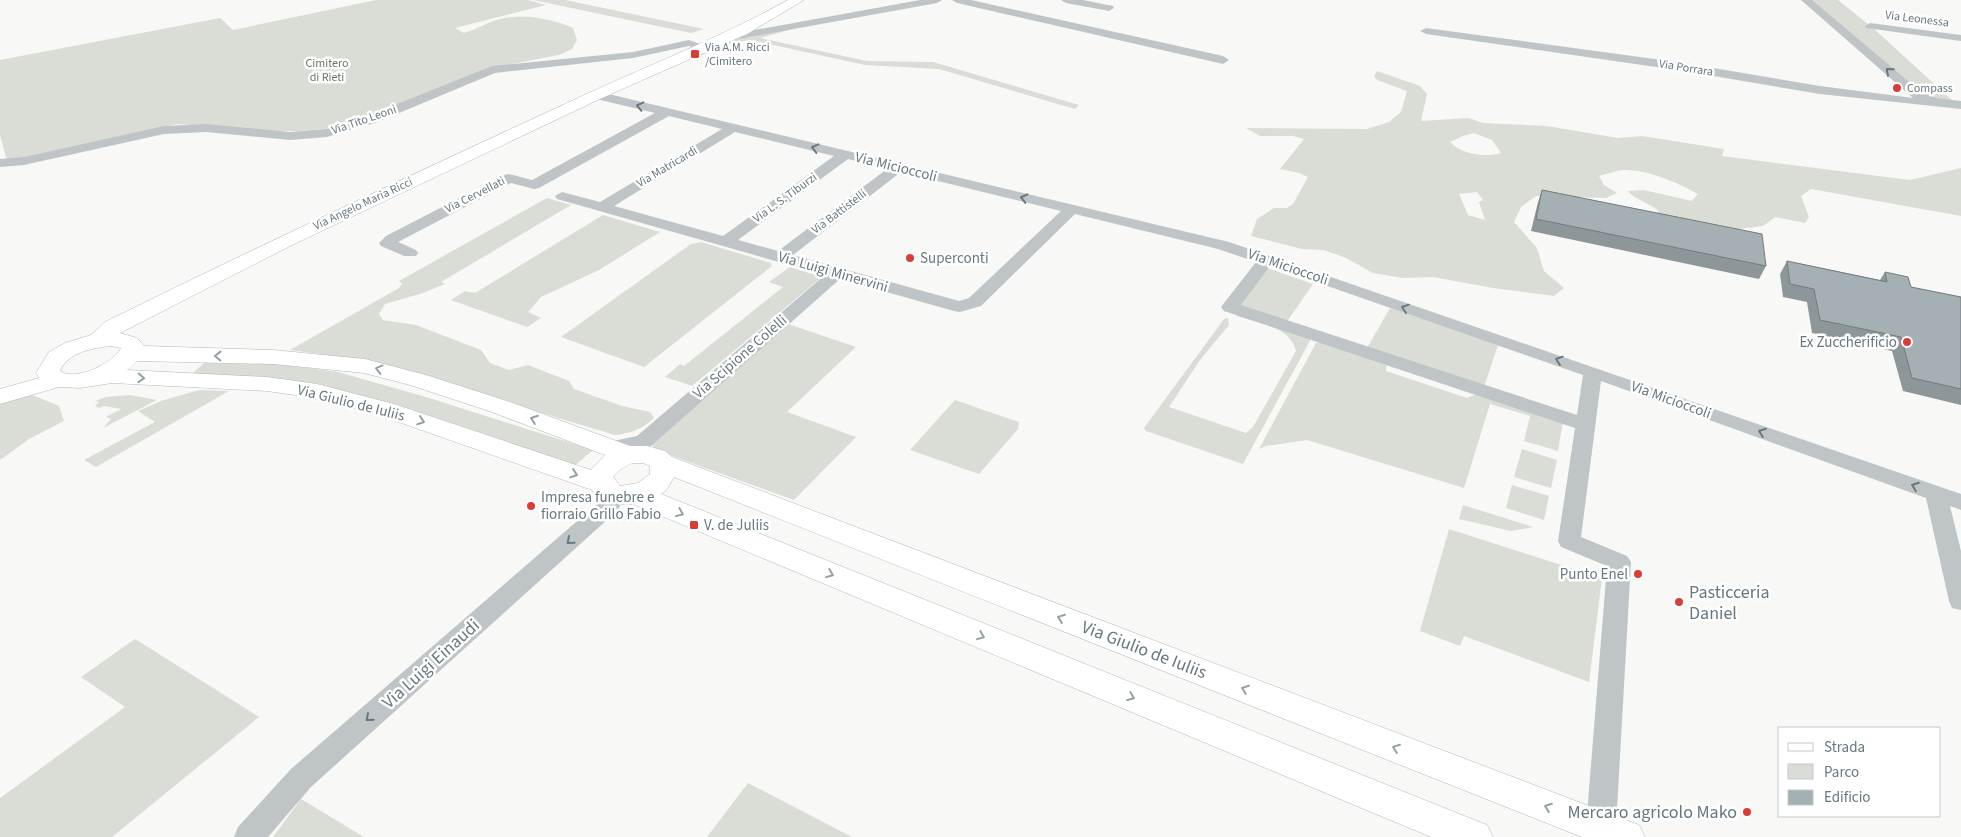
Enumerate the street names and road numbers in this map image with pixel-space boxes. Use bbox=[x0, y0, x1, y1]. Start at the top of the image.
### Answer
street label: Via Leonessa bbox=[1884, 7, 1950, 31]
street label: Via Porrara bbox=[1658, 55, 1714, 81]
street label: Via Tito Leoni bbox=[329, 101, 399, 139]
street label: Via Matricardi bbox=[633, 142, 701, 192]
street label: Via Micioccoli bbox=[853, 147, 939, 187]
street label: Via L. S. Tiburzi bbox=[750, 169, 820, 227]
street label: Via Angelo Maria Ricci bbox=[310, 173, 416, 235]
street label: Via Cervellati bbox=[442, 173, 508, 217]
street label: Via Battistelli bbox=[808, 186, 870, 238]
street label: Via Micioccoli bbox=[1245, 243, 1331, 291]
street label: Via Luigi Minervini bbox=[775, 246, 891, 298]
street label: Via Scipione Colelli bbox=[688, 310, 792, 404]
street label: Via Micioccoli bbox=[1628, 376, 1714, 424]
street label: Via Giulio de Iuliis bbox=[295, 379, 407, 427]
street label: Via Luigi Einaudi bbox=[377, 613, 485, 715]
street label: Via Giulio de Iuliis bbox=[1078, 615, 1210, 685]

